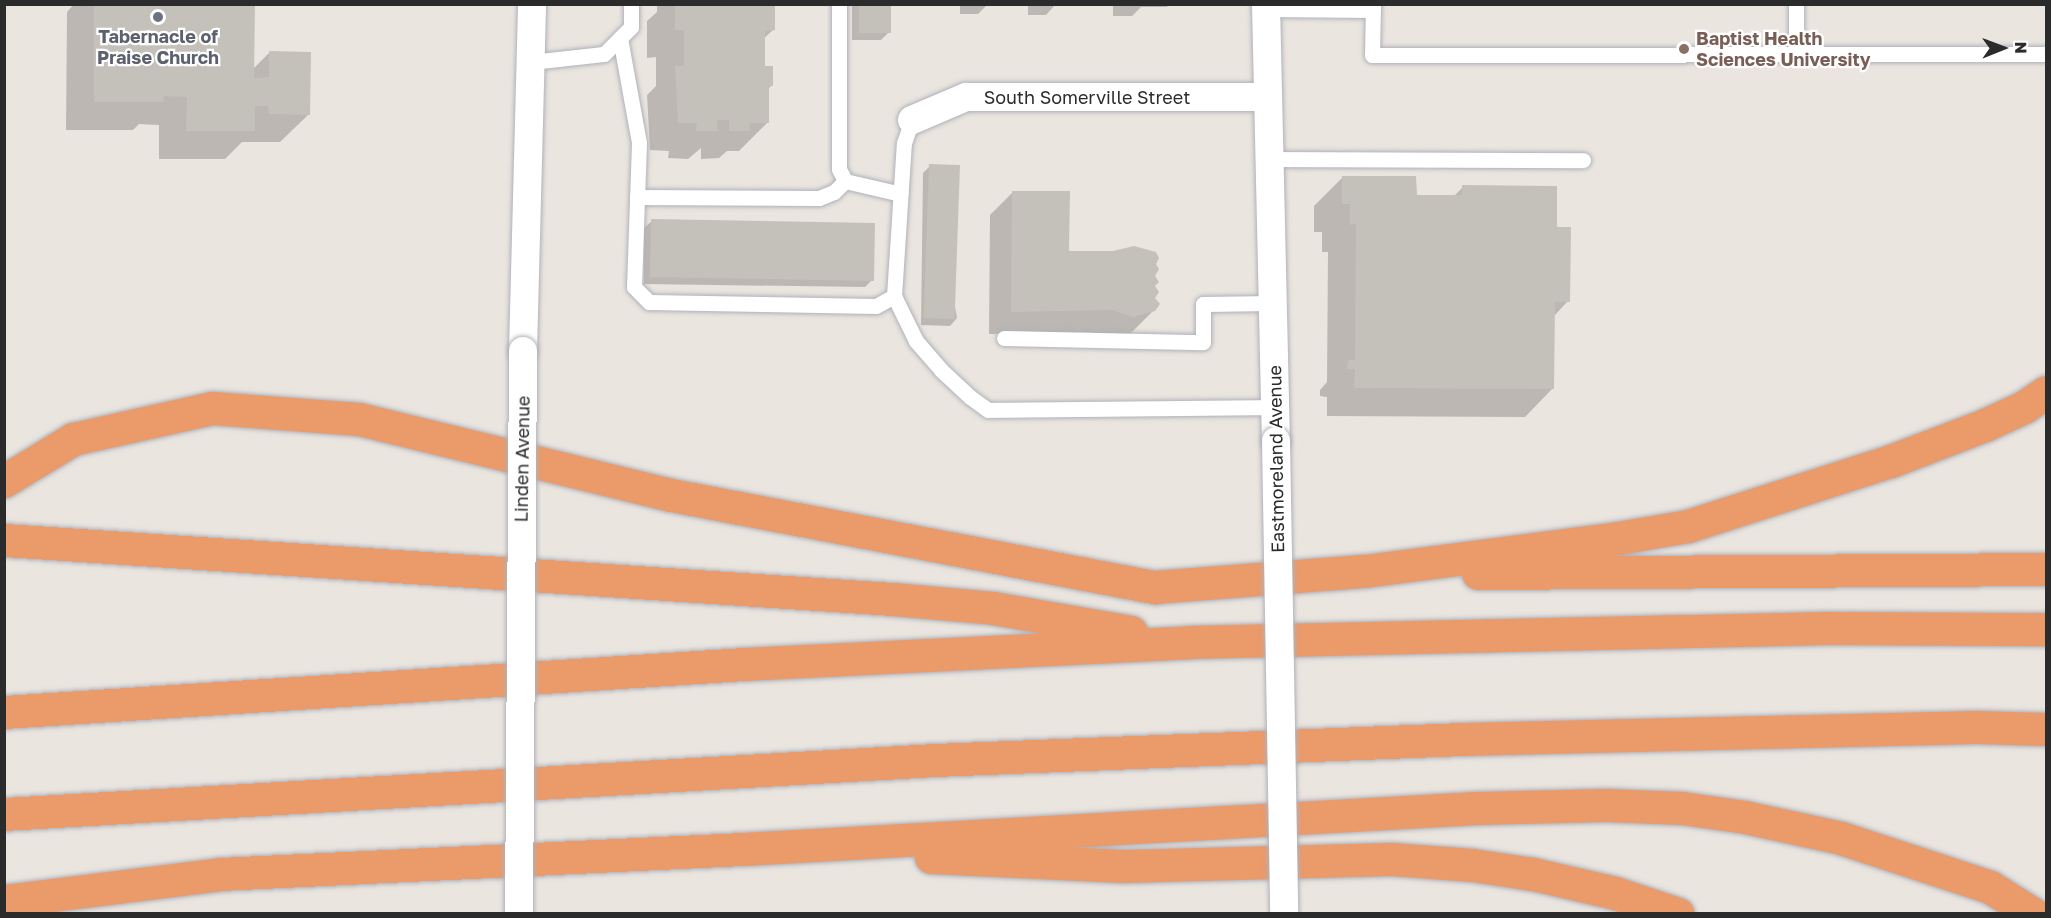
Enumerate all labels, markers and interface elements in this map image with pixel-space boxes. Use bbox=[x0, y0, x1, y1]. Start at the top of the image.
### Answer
marker: Tabernacle of Praise Church bbox=[151, 10, 165, 24]
north arrow bbox=[1973, 18, 2033, 78]
place label: Tabernacle of Praise Church bbox=[97, 26, 219, 68]
place label: Baptist Health Sciences University bbox=[1696, 28, 1871, 70]
text: N bbox=[2011, 41, 2031, 54]
marker: Baptist Health Sciences University bbox=[1677, 42, 1691, 56]
street label: South Somerville Street bbox=[984, 86, 1190, 108]
street label: Eastmoreland Avenue bbox=[1264, 365, 1288, 553]
street label: Linden Avenue bbox=[510, 395, 534, 523]

